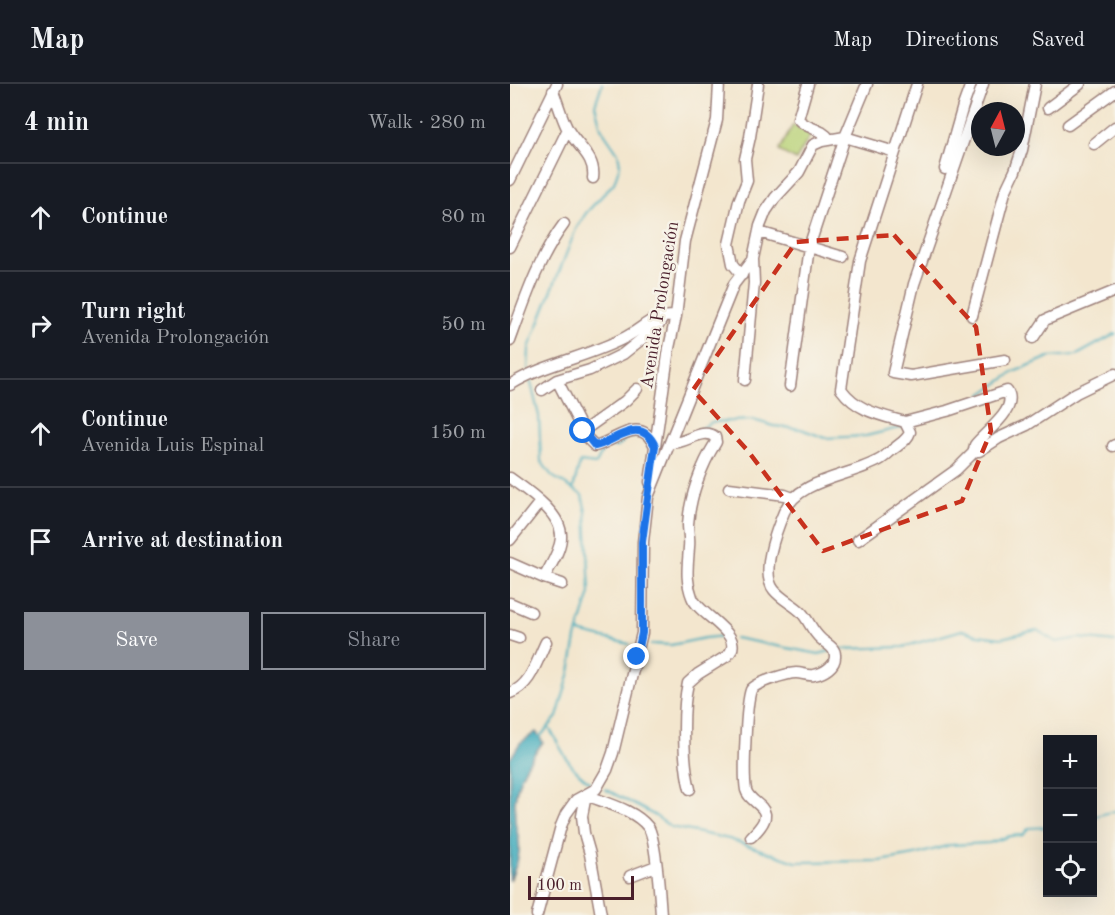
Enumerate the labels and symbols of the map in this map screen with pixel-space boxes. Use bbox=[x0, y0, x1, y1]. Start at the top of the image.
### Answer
north arrow bbox=[971, 102, 1025, 156]
street label: Avenida Prolongación bbox=[638, 220, 682, 390]
route start bbox=[569, 417, 595, 443]
route end bbox=[623, 643, 649, 669]
scale bar bbox=[528, 873, 634, 900]

